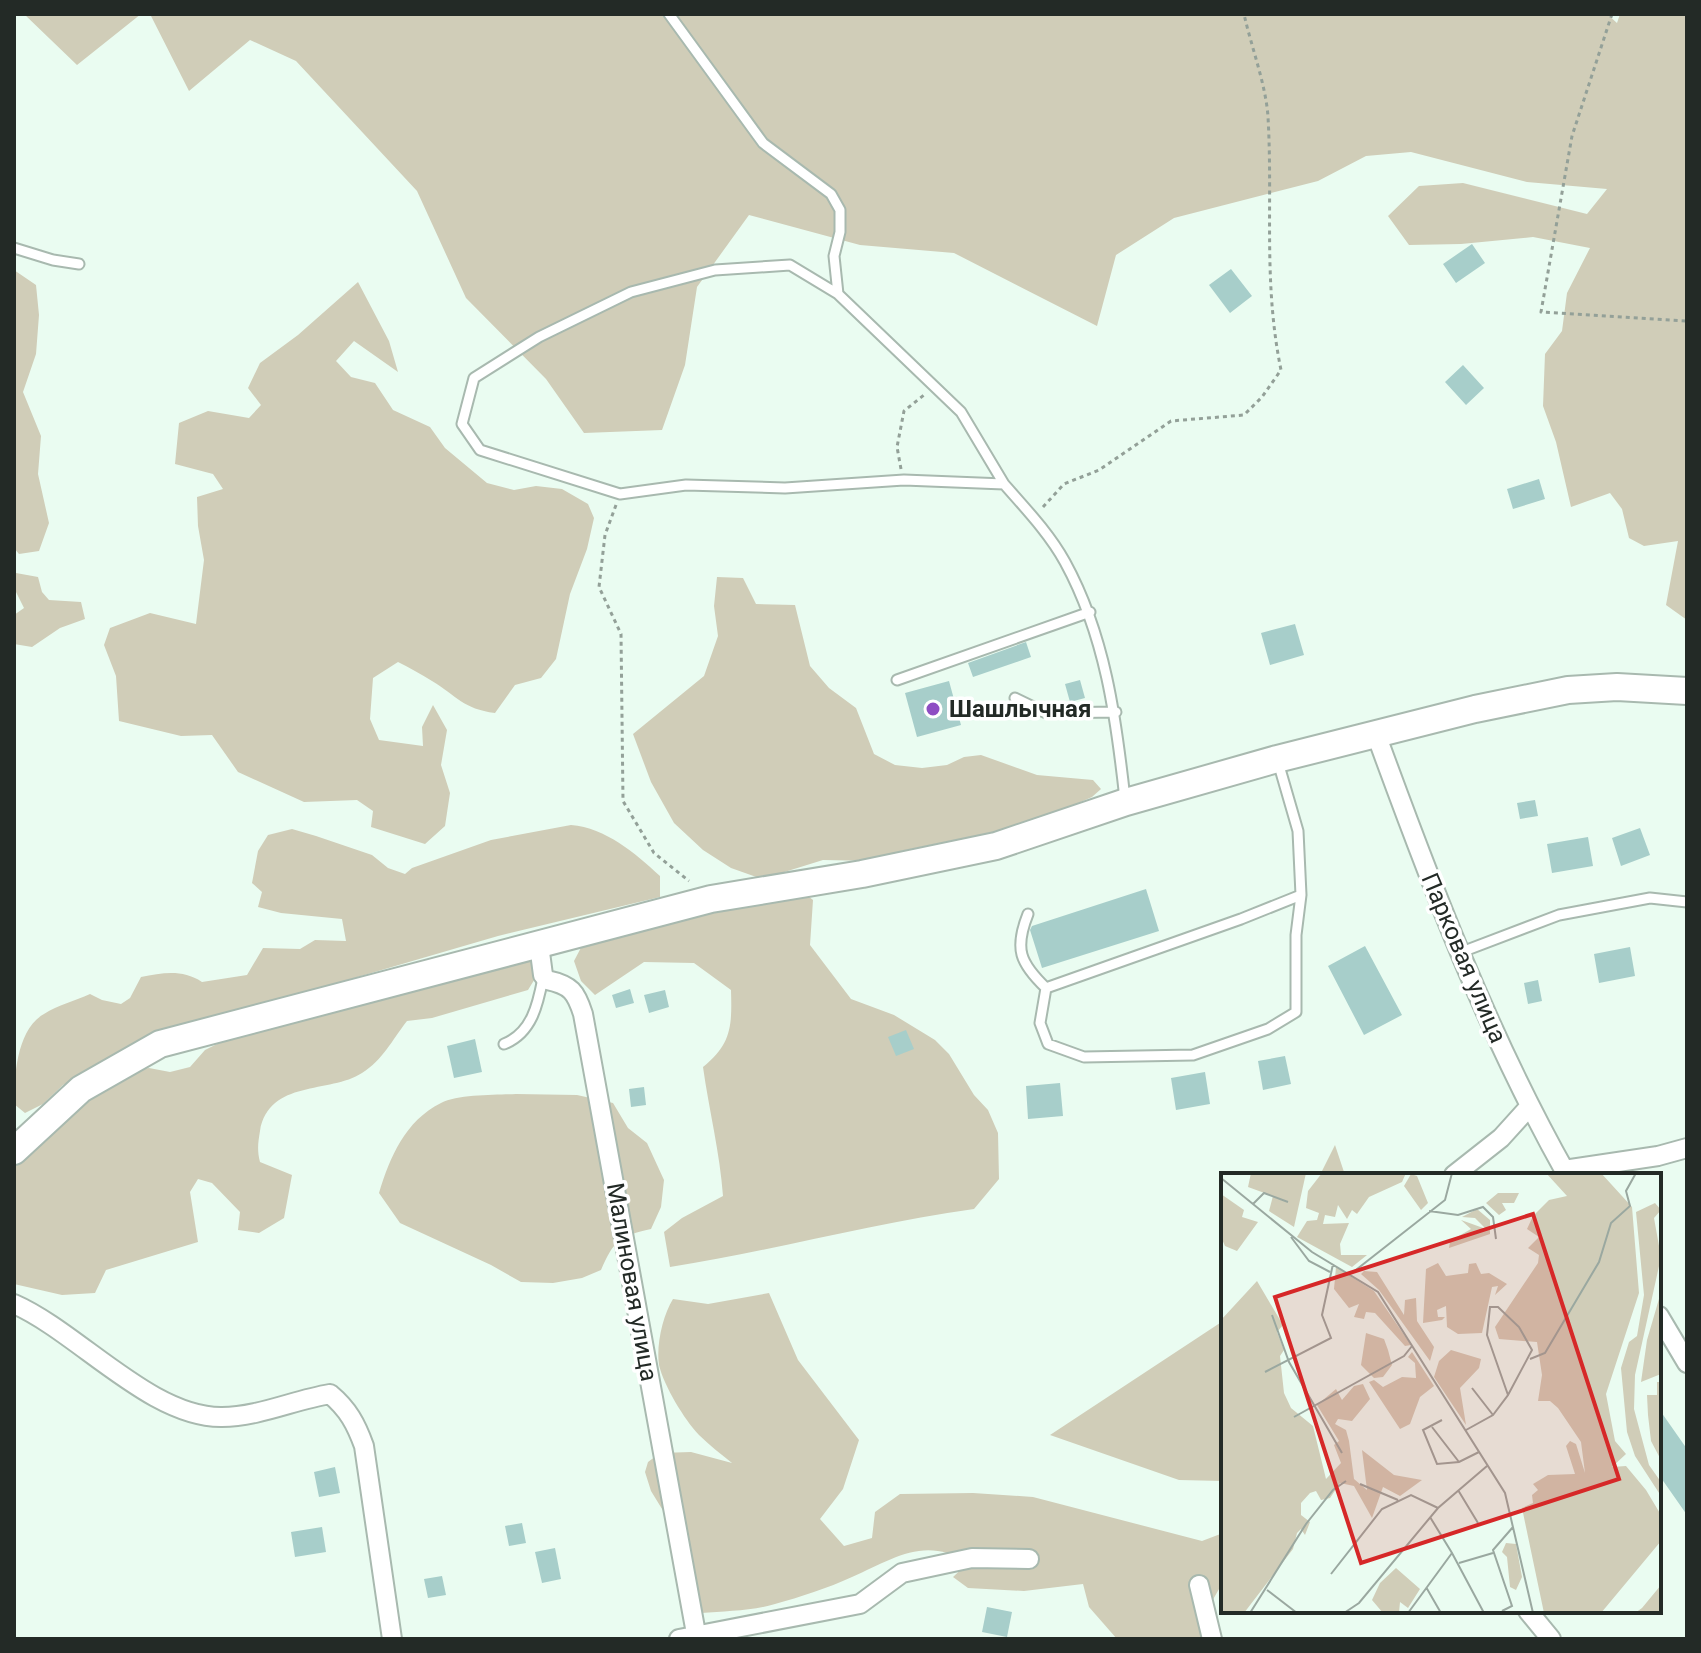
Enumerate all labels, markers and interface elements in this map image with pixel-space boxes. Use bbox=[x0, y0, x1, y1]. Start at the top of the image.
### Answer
place label: Шашлычная bbox=[949, 695, 1091, 723]
marker: Шашлычная bbox=[924, 700, 942, 718]
street label: Парковая улица bbox=[1416, 869, 1512, 1047]
inset map bbox=[1221, 1173, 1661, 1613]
street label: Малиновая улица bbox=[601, 1181, 663, 1383]

